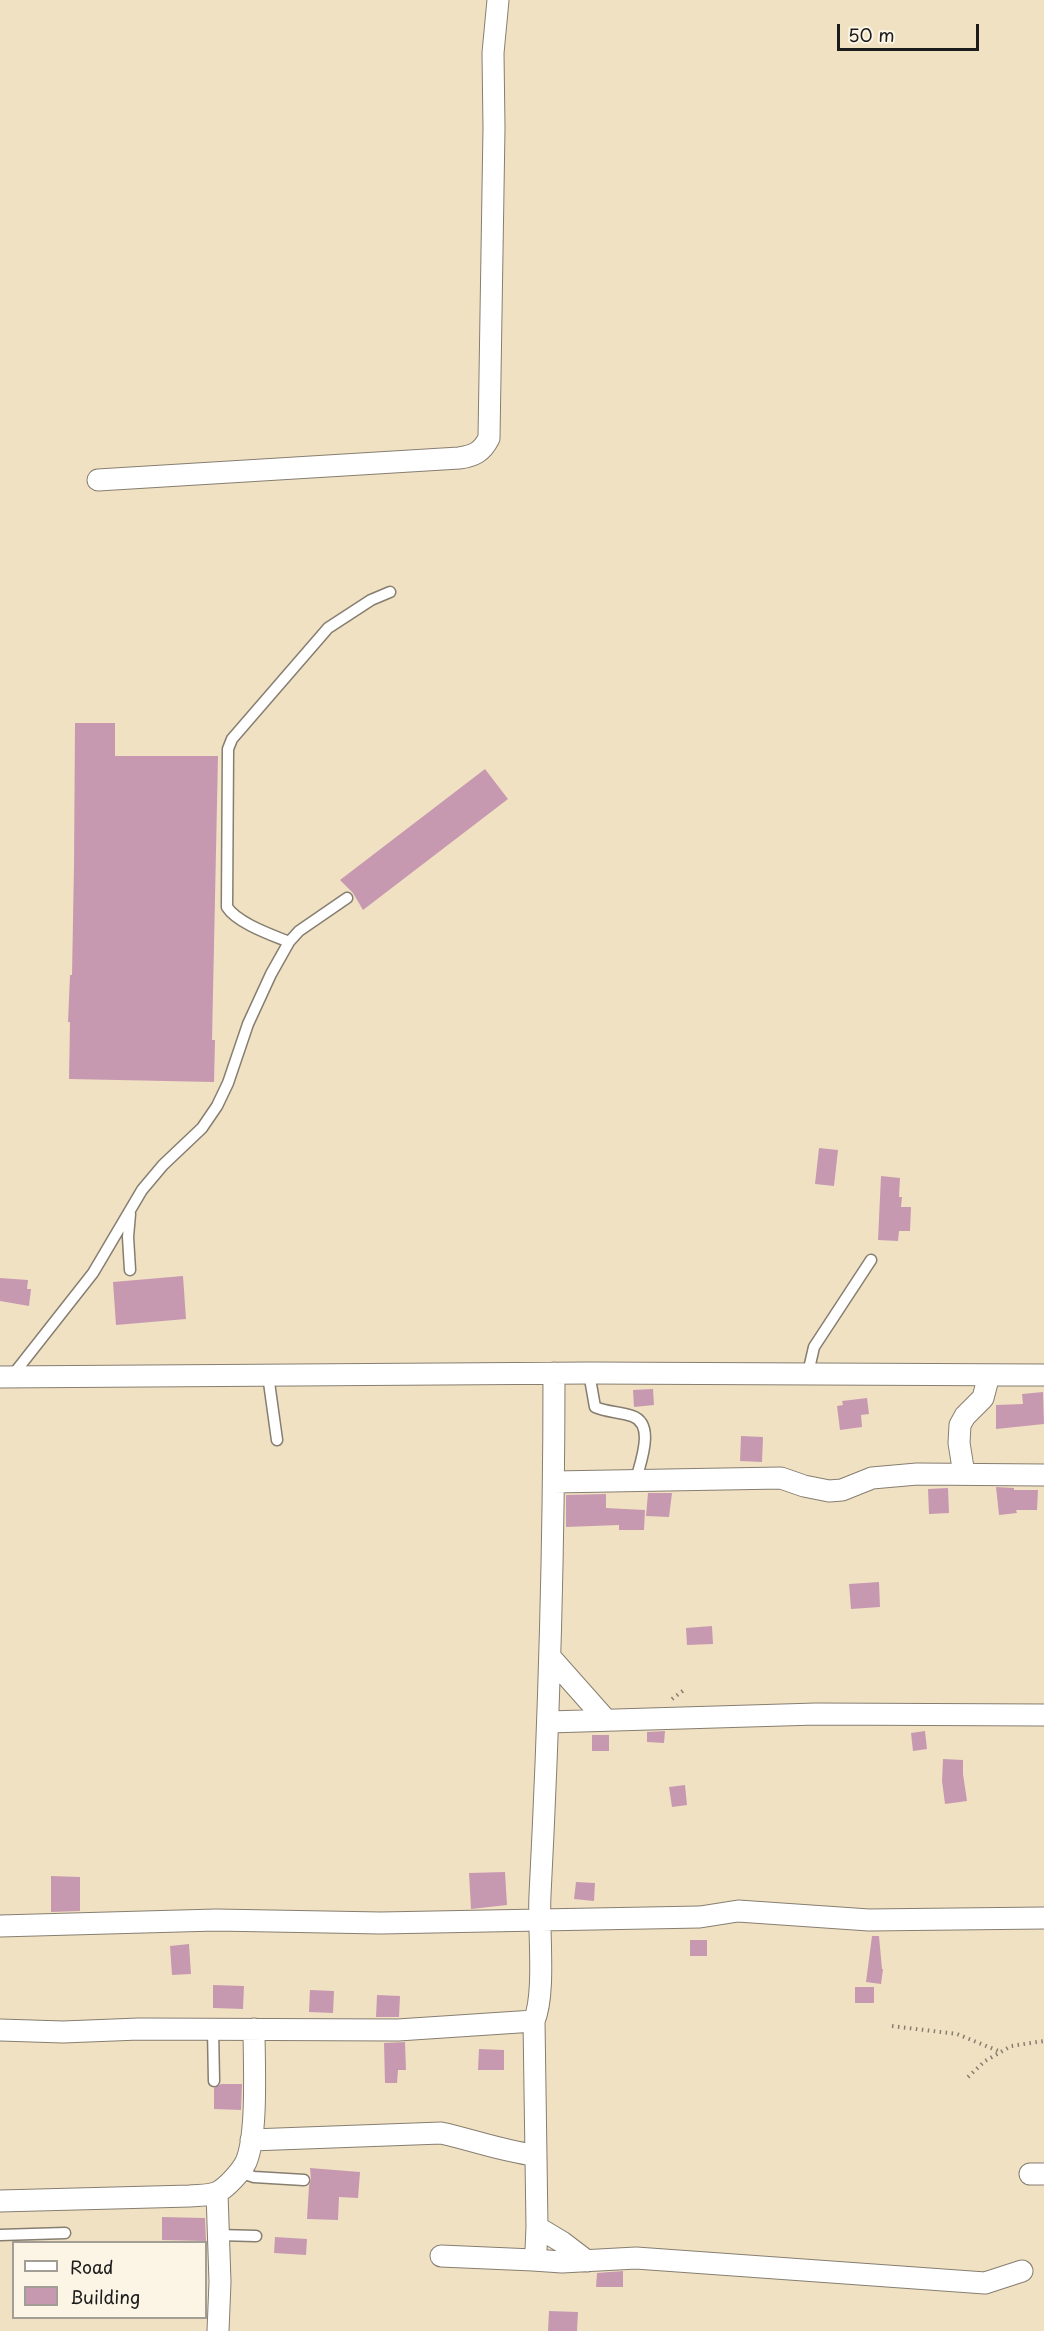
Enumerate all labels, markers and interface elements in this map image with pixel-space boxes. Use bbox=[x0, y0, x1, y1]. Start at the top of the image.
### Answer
scale bar bbox=[840, 12, 982, 50]
text: 50 m bbox=[848, 21, 895, 48]
legend bbox=[12, 2241, 207, 2319]
text: Road bbox=[70, 2253, 114, 2280]
text: Building bbox=[70, 2283, 140, 2310]

